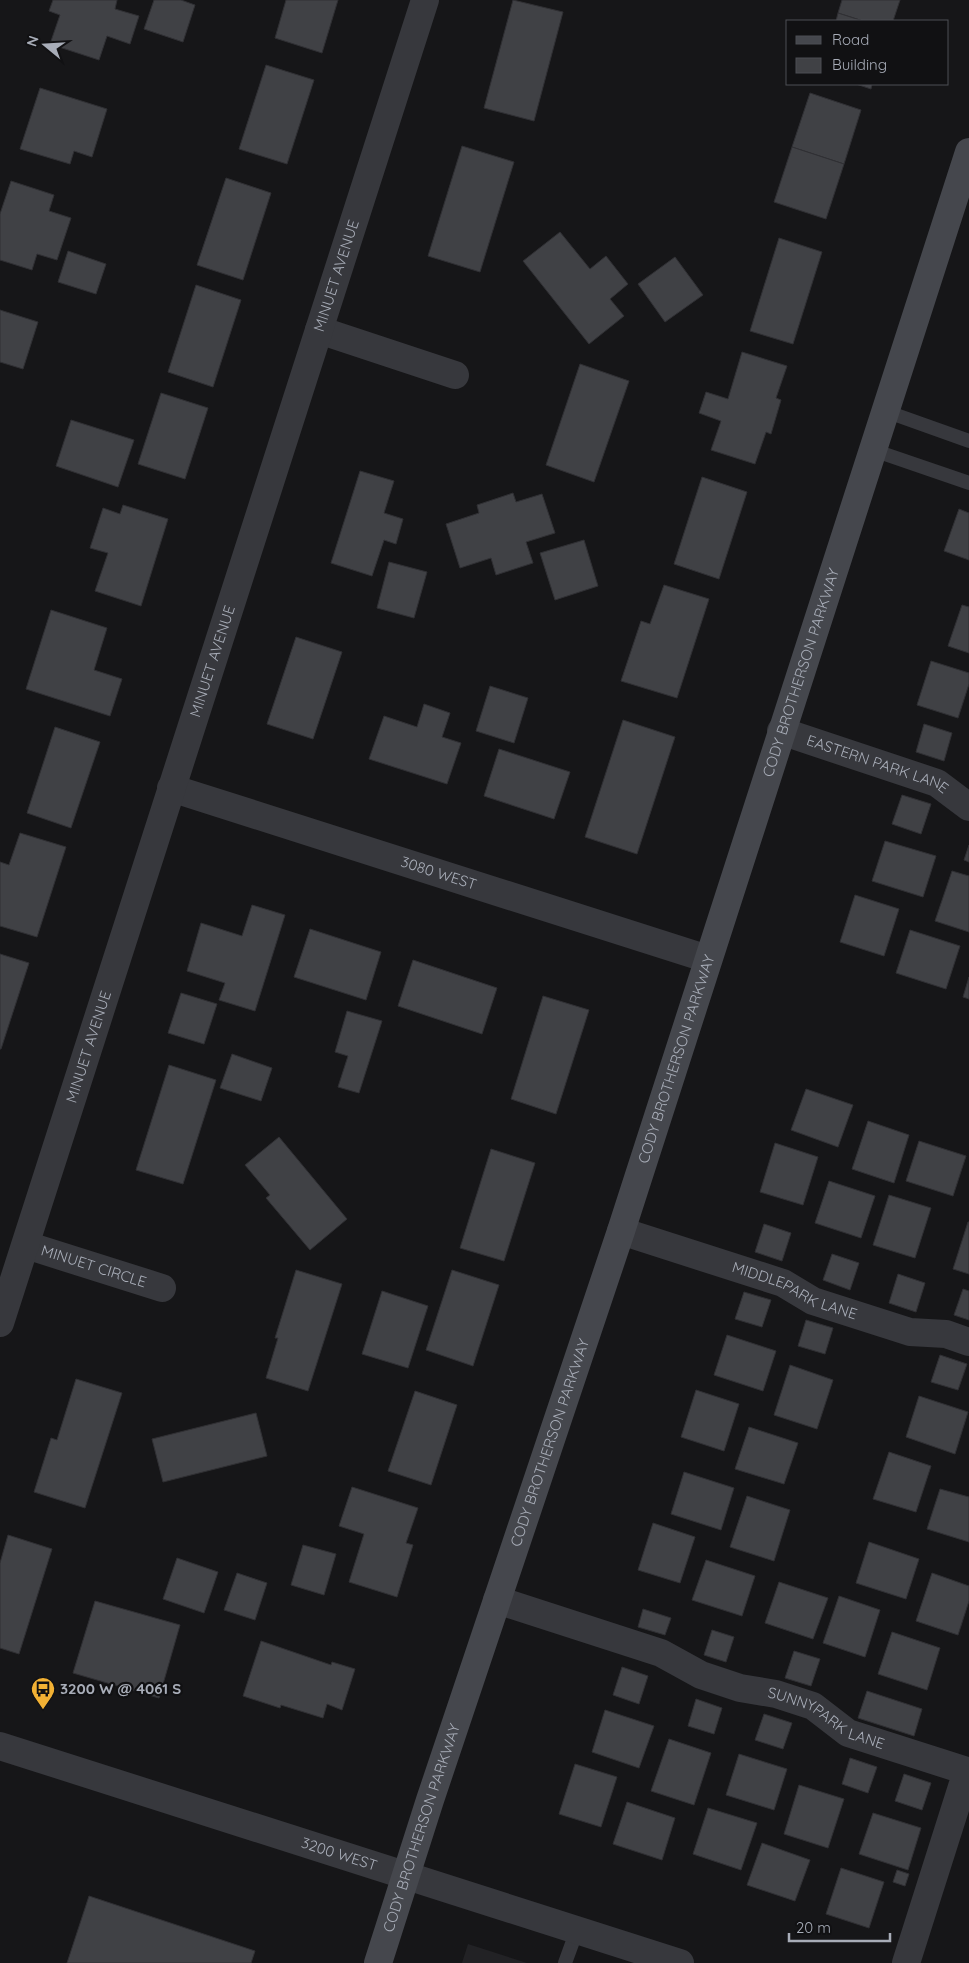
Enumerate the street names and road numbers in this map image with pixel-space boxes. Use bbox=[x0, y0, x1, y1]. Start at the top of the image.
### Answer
street label: MINUET AVENUE bbox=[309, 217, 363, 334]
street label: CODY BROTHERSON PARKWAY bbox=[758, 565, 843, 779]
street label: MINUET AVENUE bbox=[185, 603, 239, 720]
street label: EASTERN PARK LANE bbox=[804, 730, 953, 797]
street label: 3080 WEST bbox=[399, 852, 479, 894]
street label: CODY BROTHERSON PARKWAY bbox=[633, 951, 719, 1166]
street label: MINUET AVENUE bbox=[61, 988, 115, 1105]
street label: MINUET CIRCLE bbox=[39, 1240, 149, 1291]
street label: MIDDLEPARK LANE bbox=[730, 1257, 860, 1324]
street label: CODY BROTHERSON PARKWAY bbox=[506, 1335, 593, 1549]
street label: SUNNYPARK LANE bbox=[767, 1683, 887, 1753]
street label: CODY BROTHERSON PARKWAY bbox=[378, 1720, 464, 1934]
street label: 3200 WEST bbox=[299, 1833, 380, 1875]

